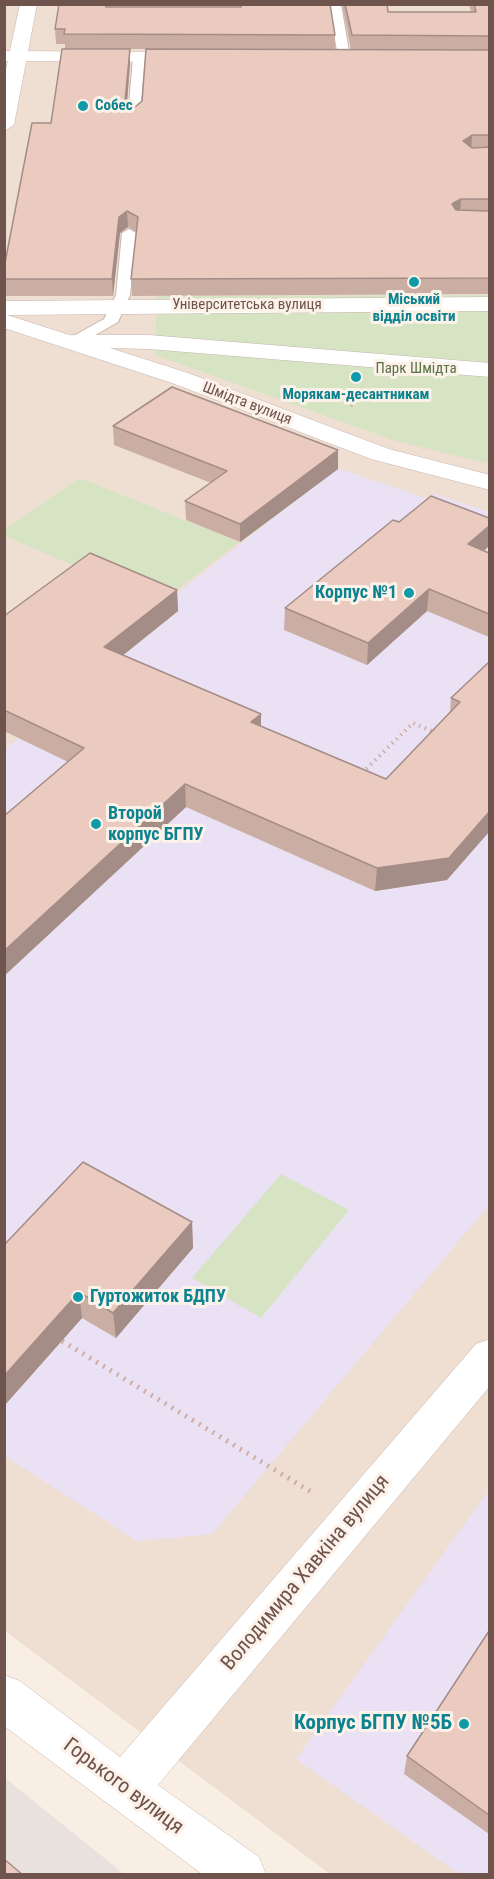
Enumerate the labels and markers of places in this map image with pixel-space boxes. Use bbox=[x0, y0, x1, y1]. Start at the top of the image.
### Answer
place label: Собес bbox=[95, 97, 133, 115]
marker: Собес bbox=[76, 99, 90, 113]
marker: Міський відділ освіти bbox=[407, 275, 421, 289]
place label: Міський відділ освіти bbox=[373, 291, 455, 326]
marker: Морякам-десантникам bbox=[349, 370, 363, 384]
place label: Морякам-десантникам bbox=[282, 386, 430, 404]
place label: Корпус №1 bbox=[315, 582, 397, 604]
marker: Корпус №1 bbox=[402, 586, 416, 600]
place label: Второй корпус БГПУ bbox=[108, 803, 203, 846]
marker: Второй корпус БГПУ bbox=[89, 817, 103, 831]
place label: Гуртожиток БДПУ bbox=[90, 1286, 226, 1308]
marker: Гуртожиток БДПУ bbox=[71, 1290, 85, 1304]
place label: Корпус БГПУ №5Б bbox=[294, 1711, 452, 1737]
marker: Корпус БГПУ №5Б bbox=[457, 1717, 471, 1731]

